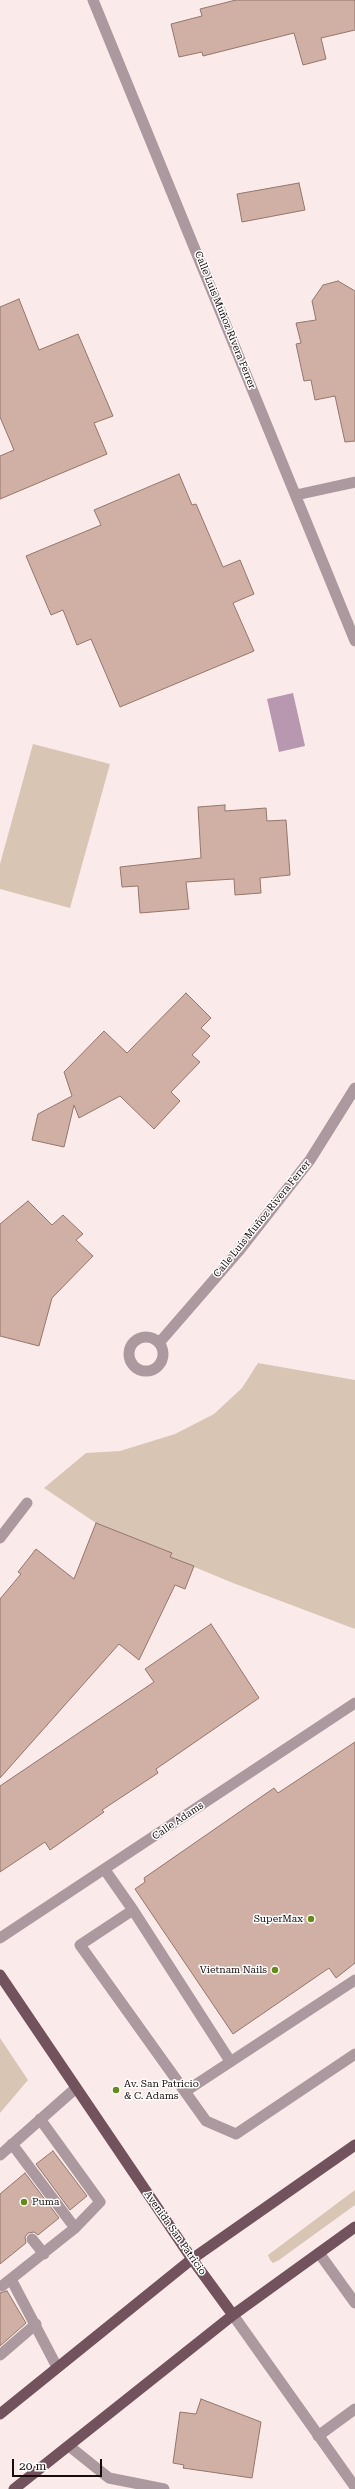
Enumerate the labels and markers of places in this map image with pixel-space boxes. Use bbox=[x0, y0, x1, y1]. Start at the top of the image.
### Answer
place label: SuperMax bbox=[254, 1913, 303, 1925]
marker: SuperMax bbox=[306, 1914, 316, 1924]
place label: Vietnam Nails bbox=[200, 1964, 267, 1976]
marker: Vietnam Nails bbox=[270, 1965, 280, 1975]
place label: Av. San Patricio & C. Adams bbox=[124, 2078, 199, 2102]
marker: Av. San Patricio & C. Adams bbox=[111, 2085, 121, 2095]
place label: Puma bbox=[32, 2196, 59, 2208]
marker: Puma bbox=[19, 2197, 29, 2207]

